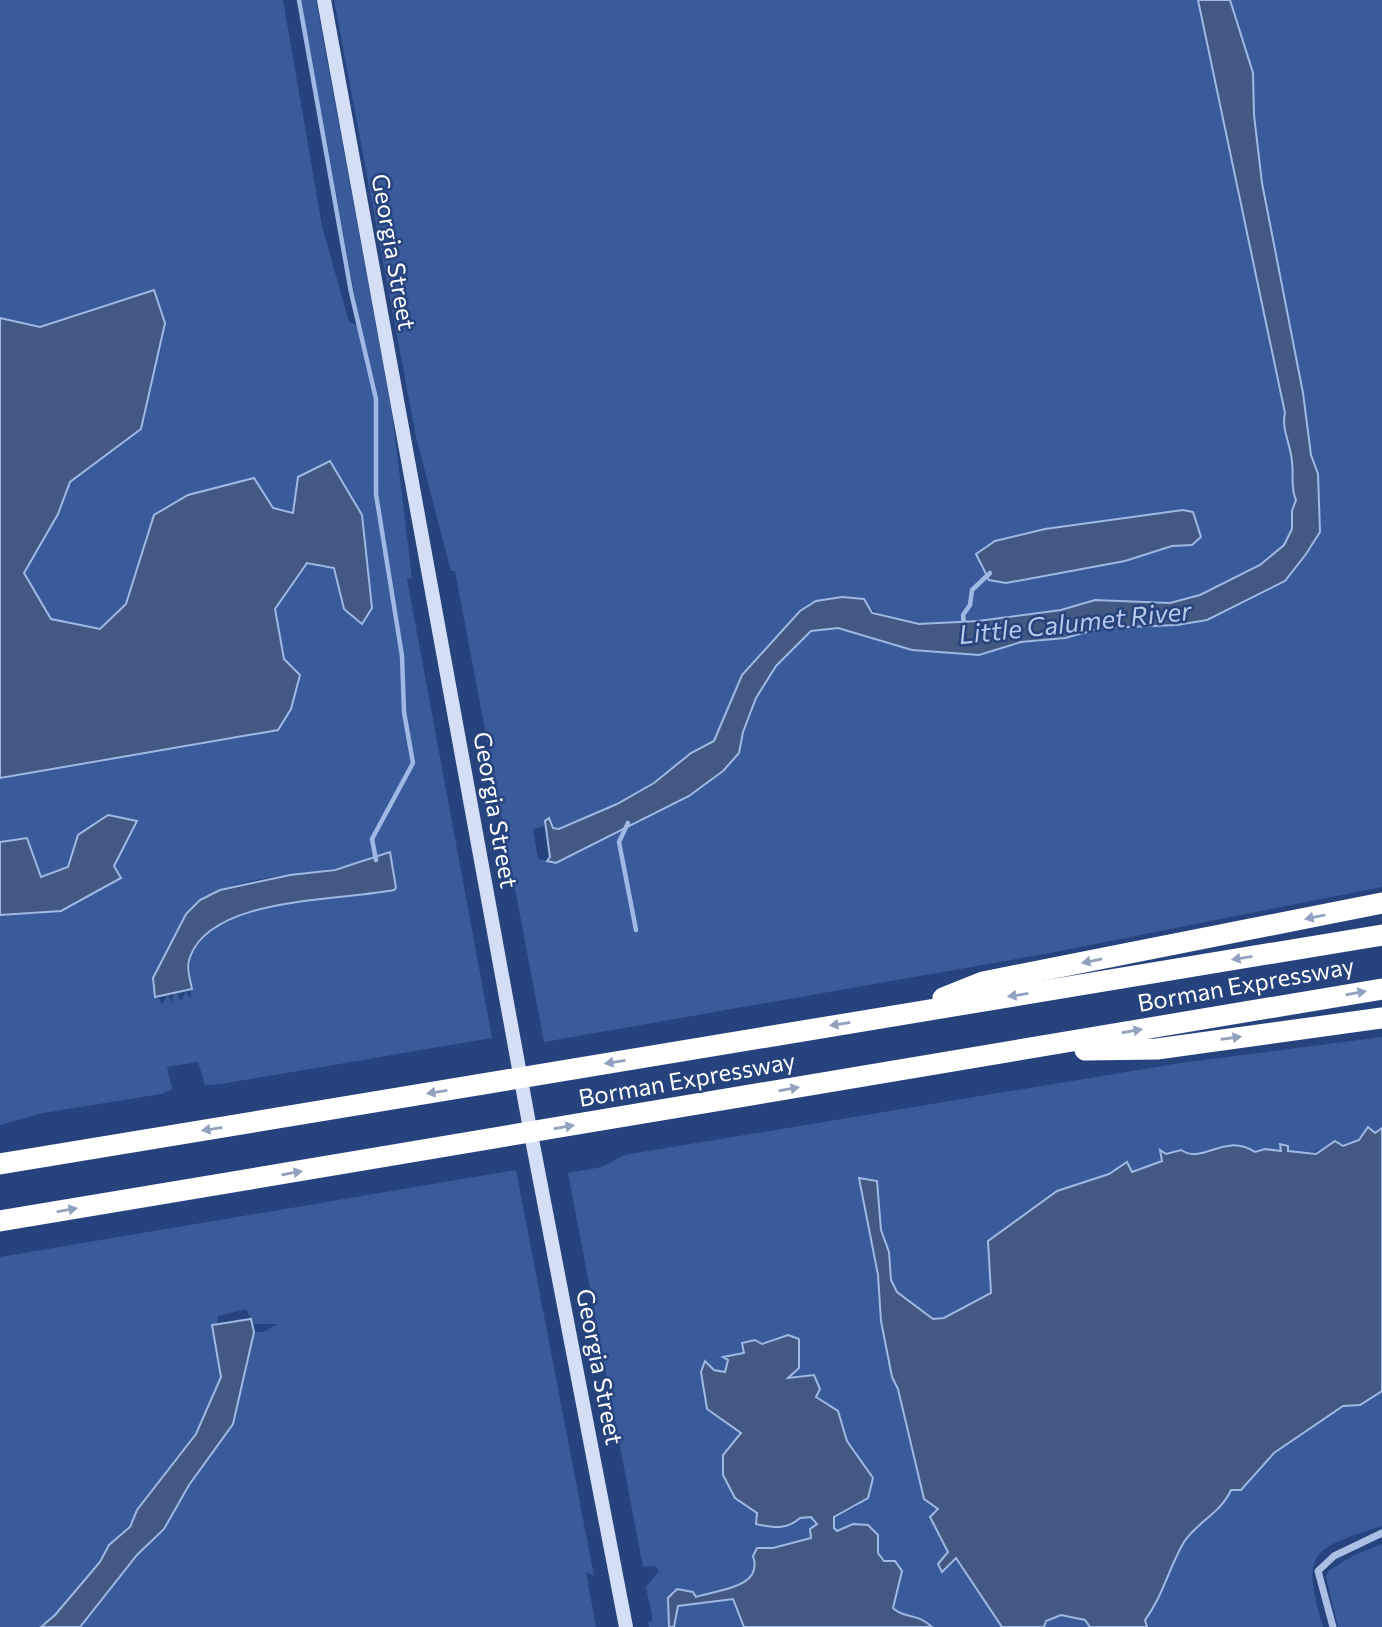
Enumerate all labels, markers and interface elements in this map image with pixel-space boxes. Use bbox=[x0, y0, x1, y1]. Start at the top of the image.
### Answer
street label: Georgia Street bbox=[366, 171, 423, 332]
water label: Little Calumet River bbox=[957, 594, 1194, 649]
street label: Georgia Street bbox=[468, 729, 525, 890]
one-way arrow bbox=[1304, 911, 1326, 922]
street label: Borman Expressway bbox=[1135, 950, 1356, 1017]
one-way arrow bbox=[1231, 953, 1253, 964]
one-way arrow bbox=[1081, 956, 1103, 967]
one-way arrow bbox=[1345, 987, 1367, 998]
one-way arrow bbox=[1007, 990, 1029, 1001]
one-way arrow bbox=[829, 1019, 851, 1030]
one-way arrow bbox=[1121, 1025, 1143, 1036]
one-way arrow bbox=[1220, 1033, 1242, 1044]
street label: Borman Expressway bbox=[576, 1045, 797, 1112]
one-way arrow bbox=[604, 1057, 626, 1068]
one-way arrow bbox=[778, 1083, 800, 1094]
one-way arrow bbox=[426, 1087, 448, 1098]
one-way arrow bbox=[553, 1121, 575, 1132]
one-way arrow bbox=[201, 1124, 223, 1135]
one-way arrow bbox=[281, 1167, 303, 1178]
one-way arrow bbox=[56, 1204, 78, 1215]
street label: Georgia Street bbox=[571, 1286, 630, 1447]

